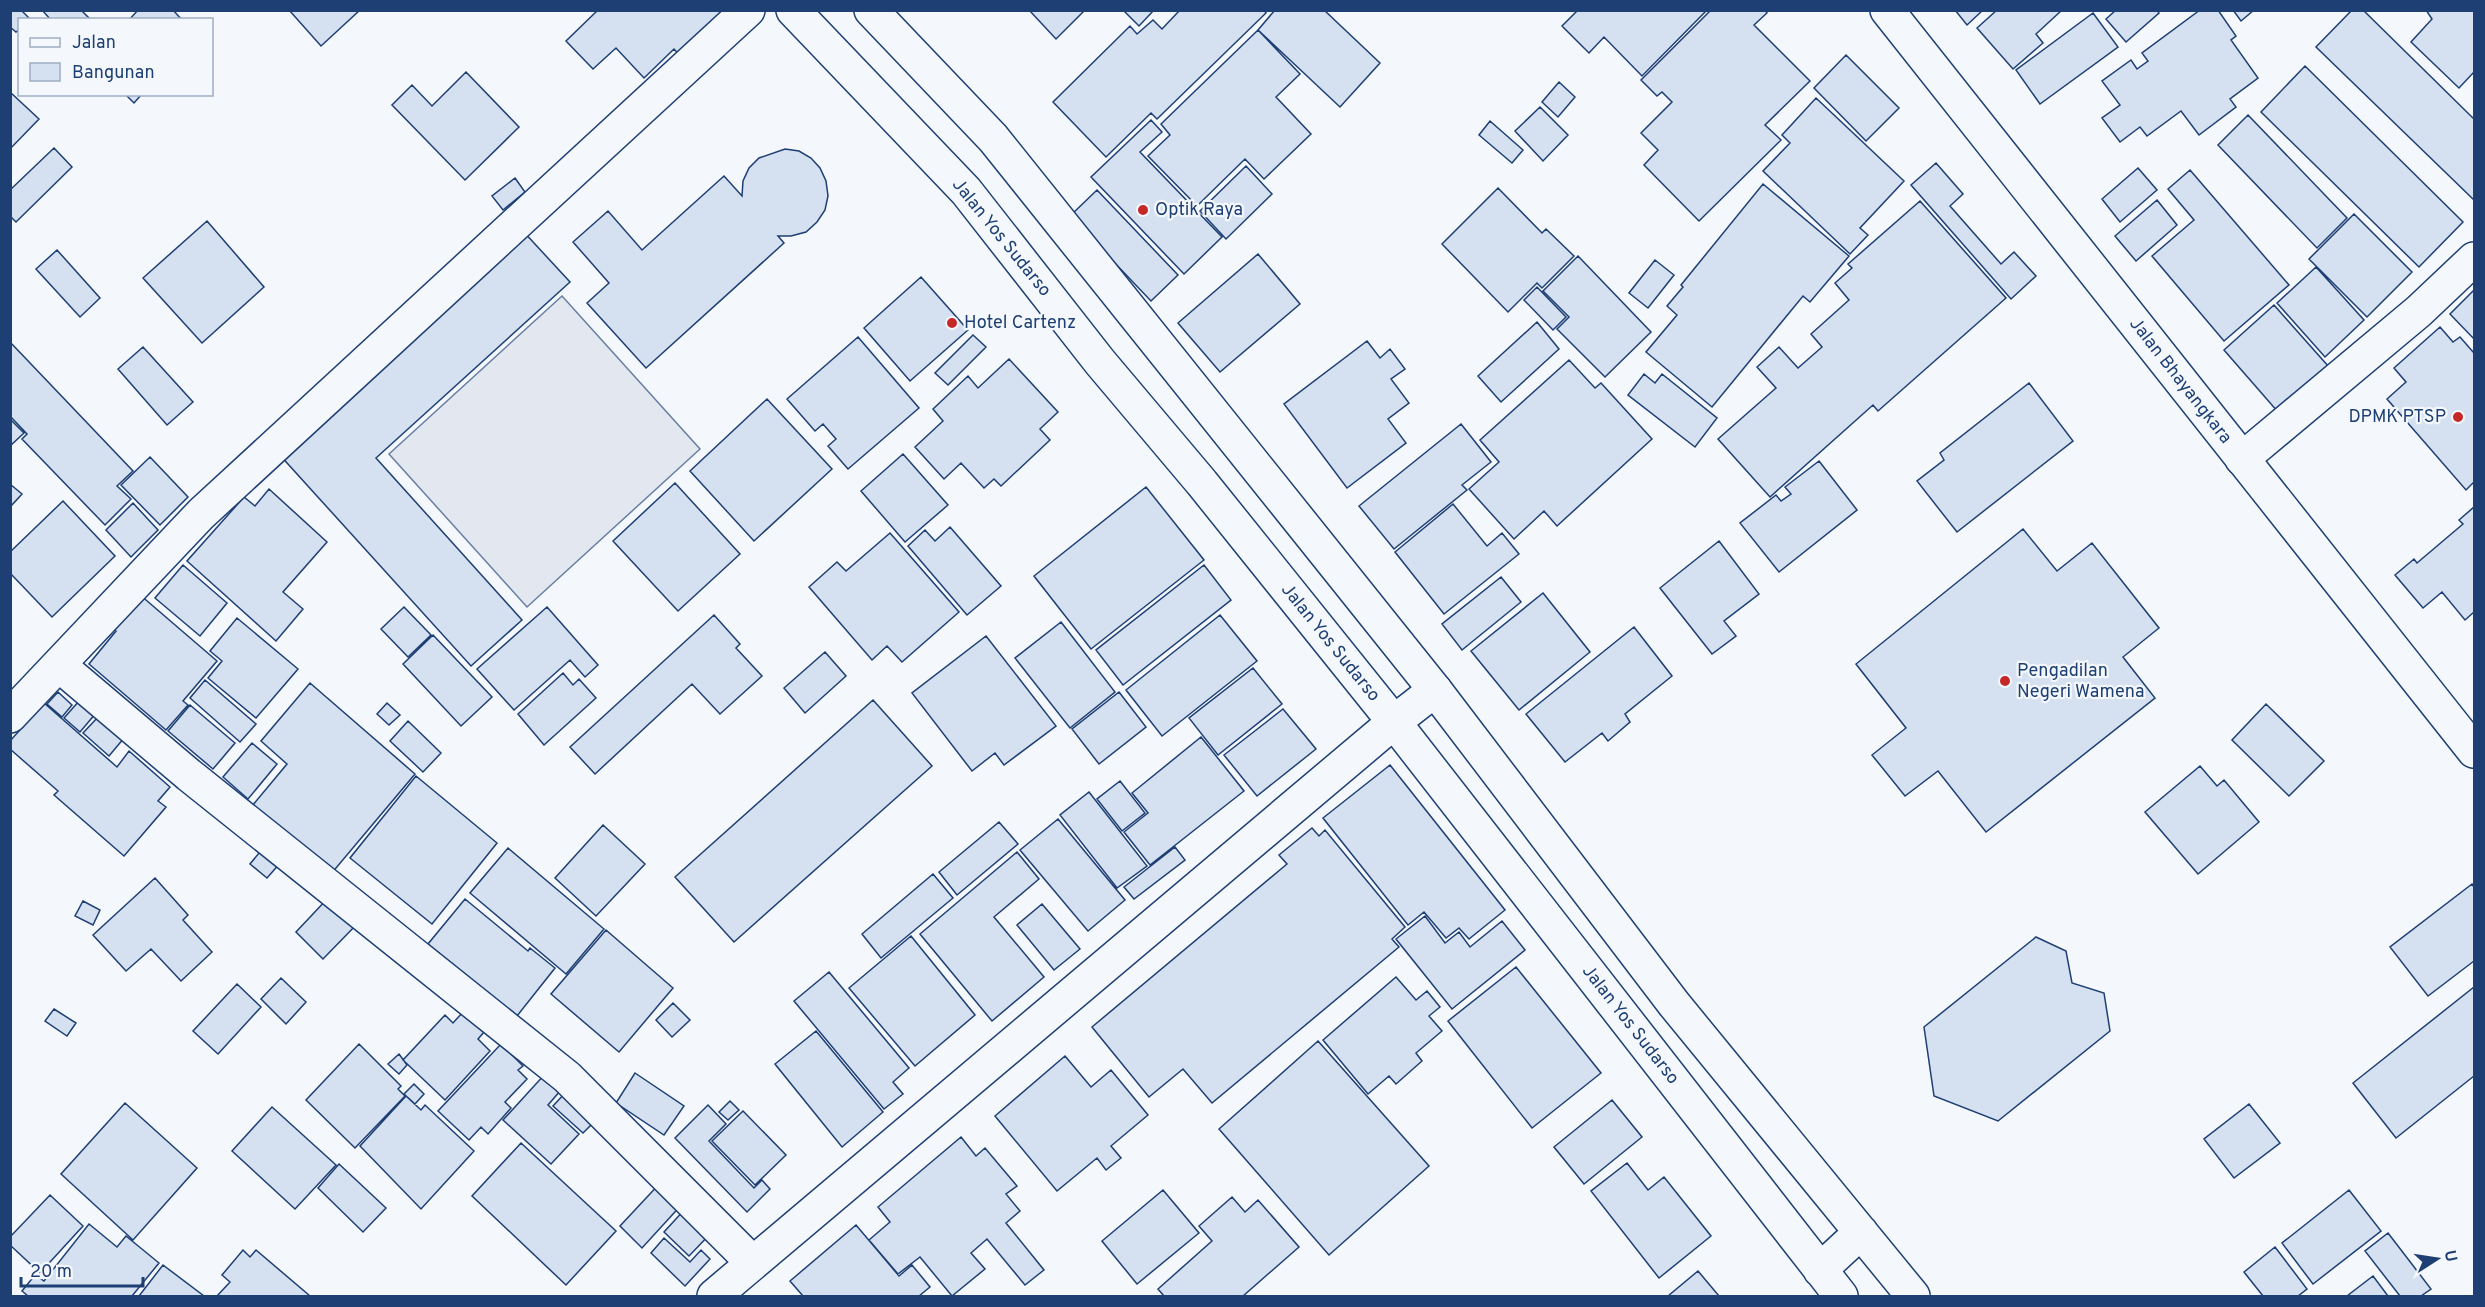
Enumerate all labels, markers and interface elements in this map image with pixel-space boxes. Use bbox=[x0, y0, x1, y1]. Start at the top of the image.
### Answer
legend bbox=[18, 18, 213, 96]
text: Jalan bbox=[72, 32, 116, 55]
text: Bangunan bbox=[72, 62, 155, 85]
street label: Jalan Yos Sudarso bbox=[946, 174, 1056, 302]
place label: Optik Raya bbox=[1155, 199, 1243, 222]
marker: Optik Raya bbox=[1136, 203, 1150, 217]
place label: Hotel Cartenz bbox=[964, 312, 1076, 335]
street label: Jalan Bhayangkara bbox=[2124, 313, 2236, 449]
marker: Hotel Cartenz bbox=[945, 316, 959, 330]
place label: DPMK PTSP bbox=[2348, 406, 2446, 429]
marker: DPMK PTSP bbox=[2451, 410, 2465, 424]
street label: Jalan Yos Sudarso bbox=[1275, 579, 1385, 707]
place label: Pengadilan Negeri Wamena bbox=[2017, 660, 2145, 704]
marker: Pengadilan Negeri Wamena bbox=[1998, 674, 2012, 688]
street label: Jalan Yos Sudarso bbox=[1576, 961, 1684, 1089]
north arrow bbox=[2407, 1229, 2467, 1289]
text: U bbox=[2439, 1249, 2461, 1264]
scale bar bbox=[21, 1250, 142, 1288]
text: 20 m bbox=[30, 1261, 72, 1284]

